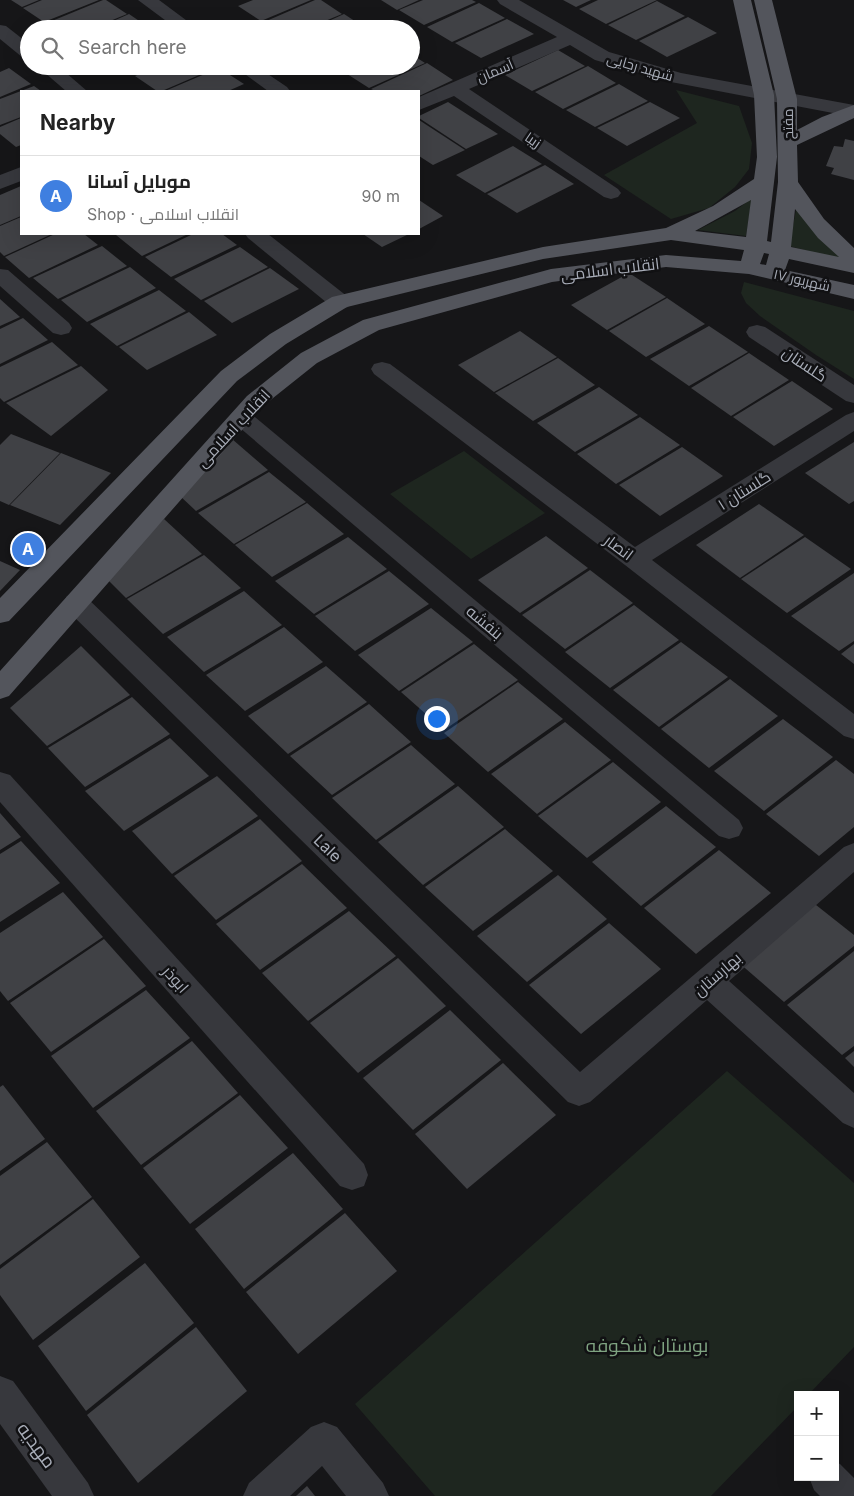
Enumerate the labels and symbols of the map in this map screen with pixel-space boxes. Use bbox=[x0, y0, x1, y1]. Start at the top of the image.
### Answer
street label: شهید رجایی bbox=[605, 49, 675, 84]
street label: آسمان bbox=[474, 55, 516, 86]
street label: مفتح bbox=[779, 108, 797, 140]
street label: زیبا bbox=[522, 128, 545, 151]
street label: انقلاب اسلامی bbox=[559, 253, 661, 286]
street label: ۱۷ شهریور bbox=[772, 265, 832, 294]
street label: گلستان bbox=[778, 342, 831, 387]
street label: انقلاب اسلامی bbox=[192, 385, 275, 472]
street label: گلستان ۱ bbox=[714, 466, 775, 515]
street label: انصار bbox=[600, 529, 637, 564]
pin: A bbox=[12, 530, 44, 568]
street label: بنفشه bbox=[462, 601, 508, 643]
your location bbox=[424, 706, 450, 732]
street label: Lale bbox=[310, 830, 346, 866]
street label: بهارستان bbox=[689, 948, 746, 1001]
street label: ابوذر bbox=[158, 961, 193, 997]
park label: بوستان شکوفه bbox=[586, 1334, 708, 1357]
street label: مهدیه bbox=[12, 1418, 61, 1473]

